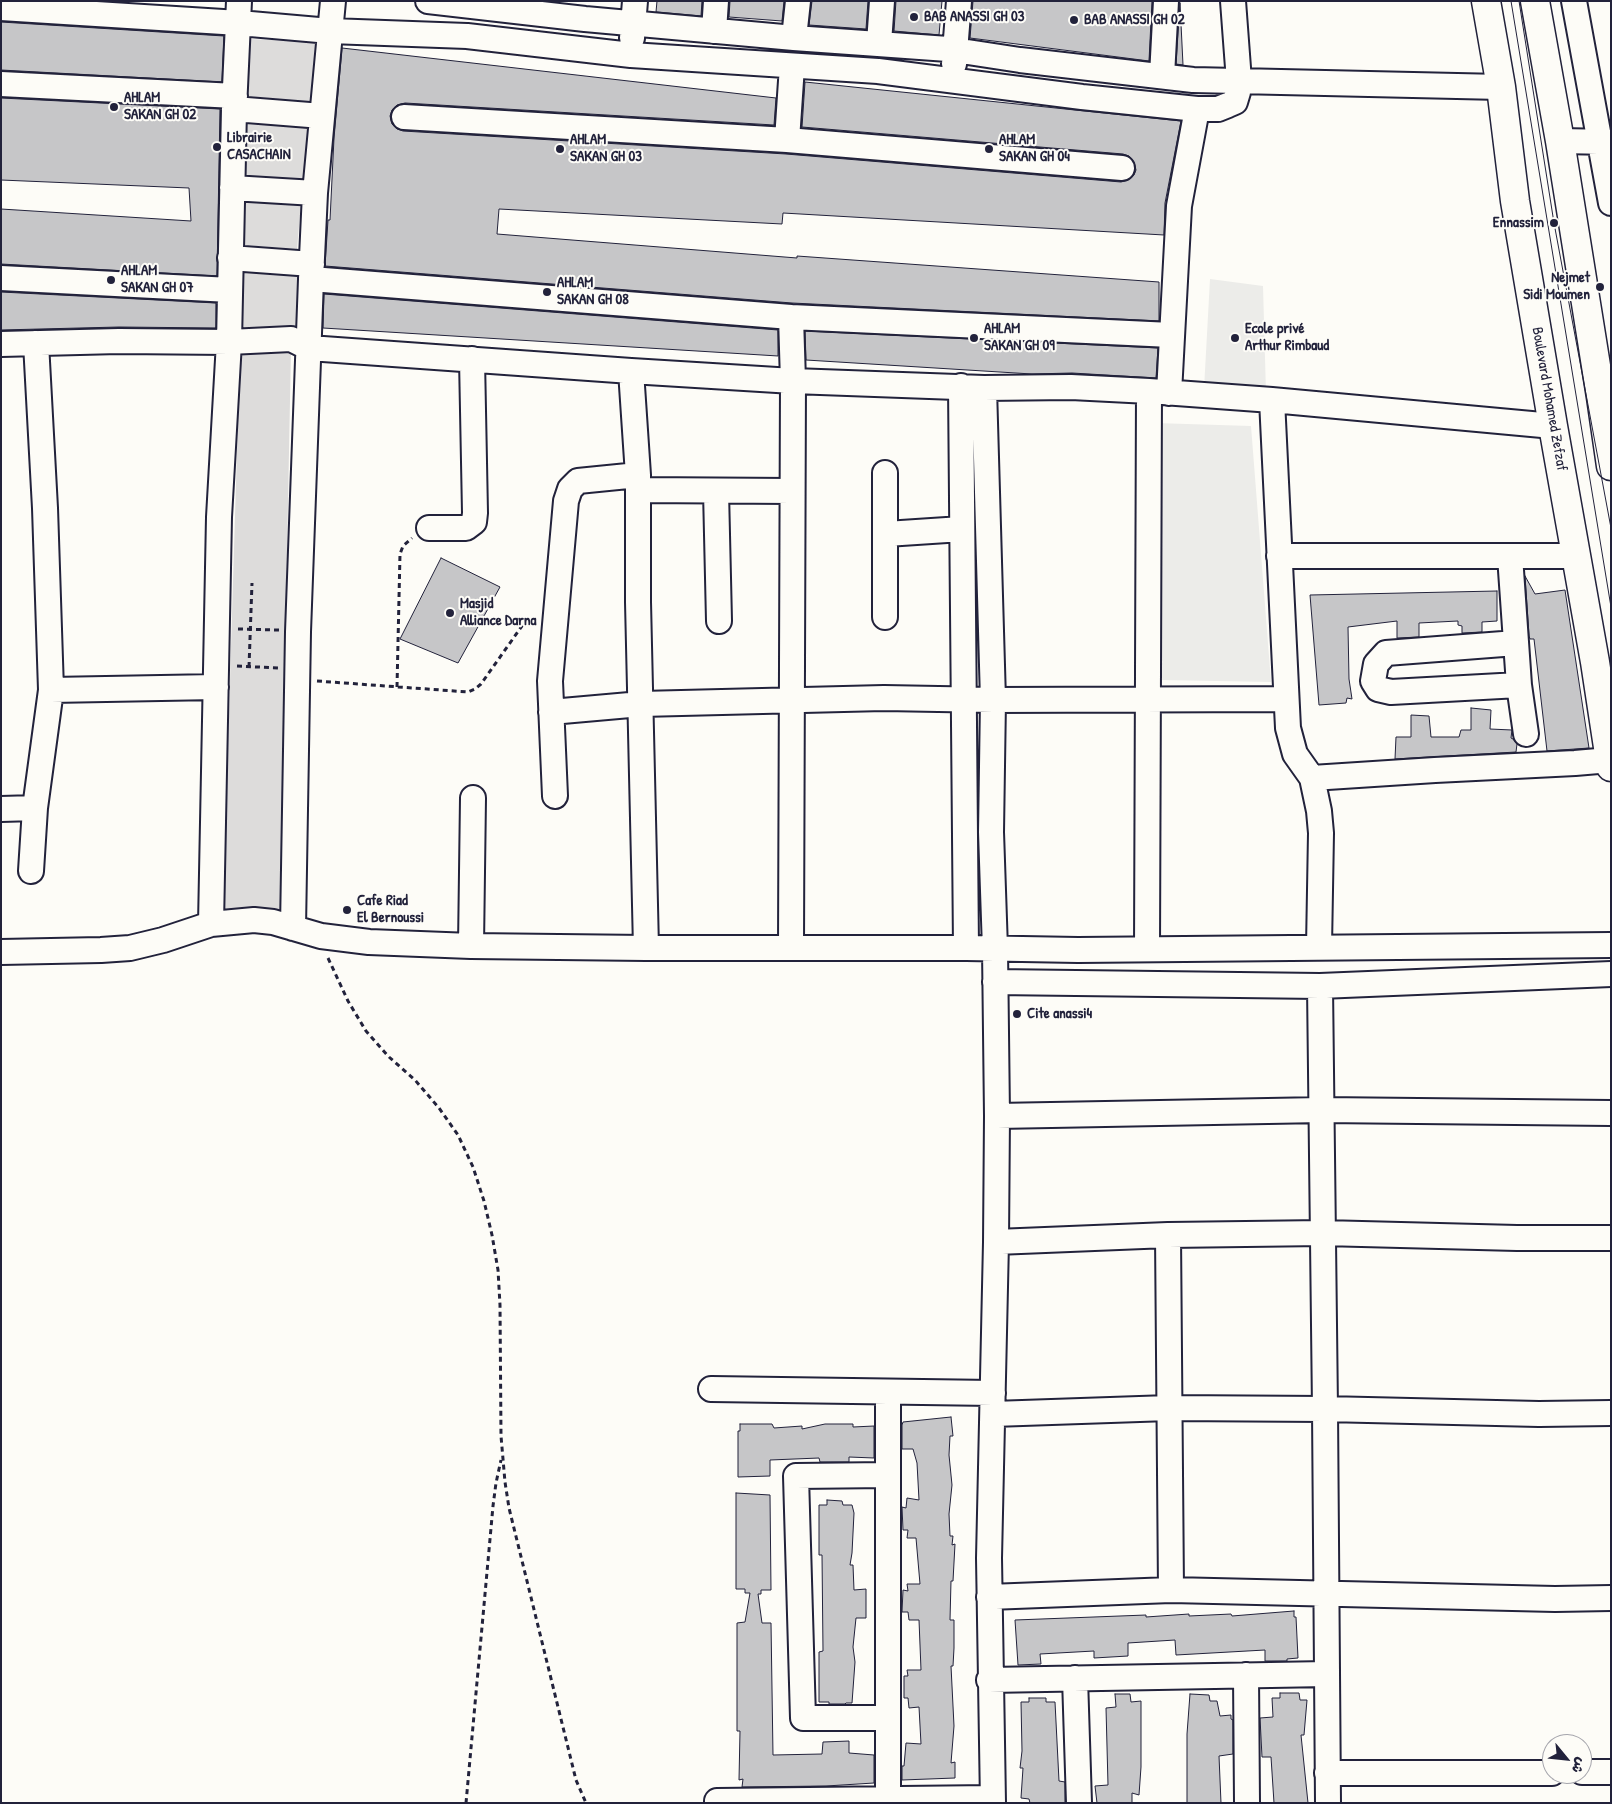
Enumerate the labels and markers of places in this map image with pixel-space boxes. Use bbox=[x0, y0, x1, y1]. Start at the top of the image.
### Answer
place label: BAB ANASSI GH 03 bbox=[924, 8, 1024, 26]
marker: BAB ANASSI GH 03 bbox=[908, 11, 920, 23]
place label: BAB ANASSI GH 02 bbox=[1084, 11, 1185, 29]
marker: BAB ANASSI GH 02 bbox=[1068, 14, 1080, 26]
place label: AHLAM SAKAN GH 02 bbox=[124, 89, 196, 124]
marker: AHLAM SAKAN GH 02 bbox=[108, 101, 120, 113]
place label: Librairie CASACHAIN bbox=[227, 129, 291, 164]
place label: AHLAM SAKAN GH 03 bbox=[570, 131, 642, 166]
place label: AHLAM SAKAN GH 04 bbox=[999, 131, 1070, 166]
marker: Librairie CASACHAIN bbox=[211, 141, 223, 153]
marker: AHLAM SAKAN GH 03 bbox=[554, 143, 566, 155]
marker: AHLAM SAKAN GH 04 bbox=[983, 143, 995, 155]
place label: Ennassim bbox=[1493, 214, 1544, 232]
marker: Ennassim bbox=[1548, 217, 1560, 229]
place label: AHLAM SAKAN GH 07 bbox=[121, 262, 194, 297]
place label: Nejmet Sidi Moumen bbox=[1523, 269, 1590, 304]
marker: AHLAM SAKAN GH 07 bbox=[105, 274, 117, 286]
place label: AHLAM SAKAN GH 08 bbox=[557, 274, 629, 309]
marker: Nejmet Sidi Moumen bbox=[1594, 281, 1606, 293]
marker: AHLAM SAKAN GH 08 bbox=[541, 286, 553, 298]
place label: AHLAM SAKAN GH 09 bbox=[984, 320, 1055, 355]
place label: Ecole privé Arthur Rimbaud bbox=[1245, 320, 1329, 355]
marker: AHLAM SAKAN GH 09 bbox=[968, 332, 980, 344]
marker: Ecole privé Arthur Rimbaud bbox=[1229, 332, 1241, 344]
place label: Masjid Alliance Darna bbox=[460, 595, 536, 630]
marker: Masjid Alliance Darna bbox=[444, 607, 456, 619]
place label: Cafe Riad El Bernoussi bbox=[357, 892, 424, 927]
marker: Cafe Riad El Bernoussi bbox=[341, 904, 353, 916]
place label: Cite anassi4 bbox=[1027, 1005, 1092, 1023]
marker: Cite anassi4 bbox=[1011, 1008, 1023, 1020]

